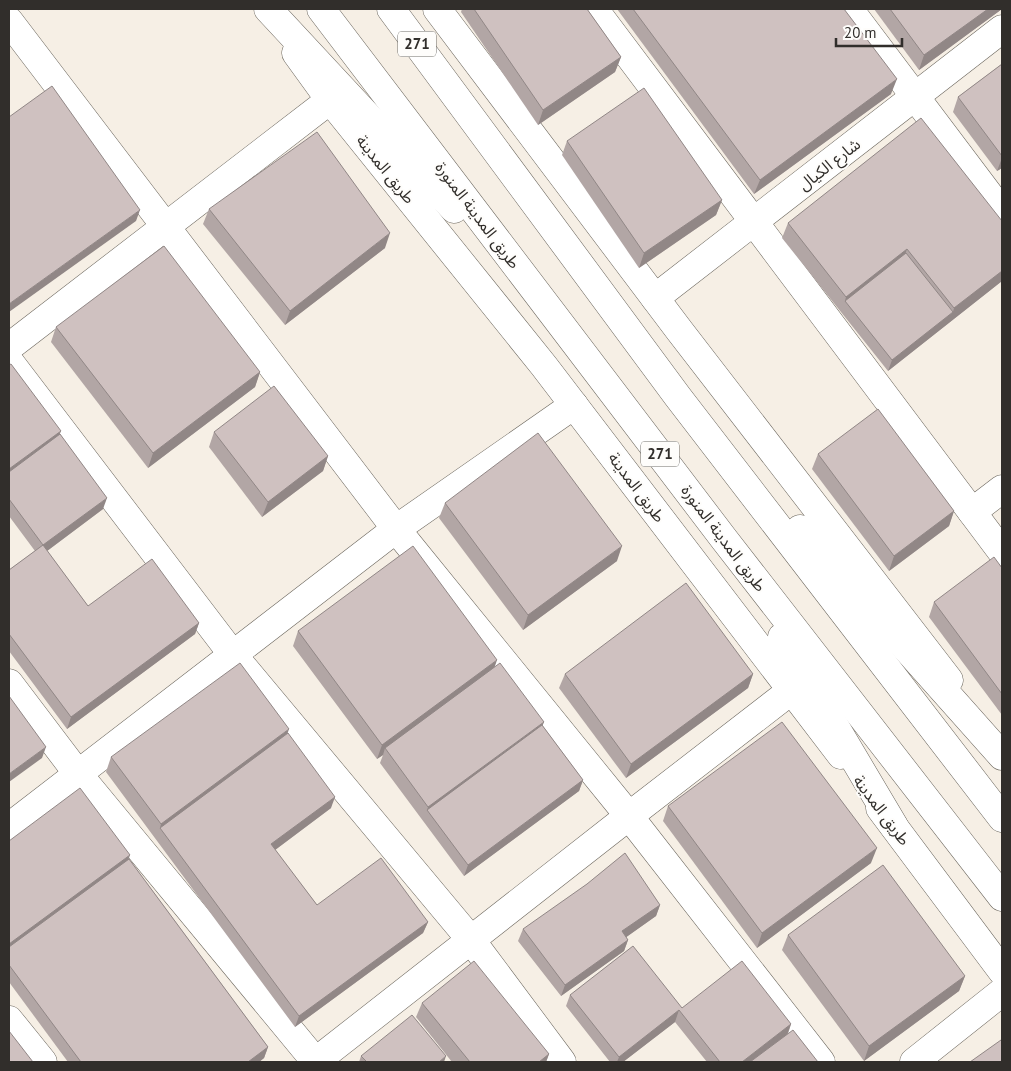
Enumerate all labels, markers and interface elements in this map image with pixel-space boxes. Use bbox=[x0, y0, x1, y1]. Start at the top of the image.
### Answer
scale bar bbox=[836, 15, 902, 47]
text: 20 m bbox=[844, 23, 877, 42]
road number: 271 bbox=[398, 32, 436, 56]
street label: طريق المدينة bbox=[352, 131, 420, 208]
street label: شارع الكيال bbox=[794, 134, 866, 197]
street label: طريق المدينة المنورة bbox=[430, 158, 525, 273]
road number: 271 bbox=[641, 442, 679, 466]
street label: طريق المدينة bbox=[603, 448, 670, 527]
street label: طريق المدينة المنورة bbox=[676, 481, 771, 596]
street label: طريق المدينة bbox=[848, 771, 915, 850]

